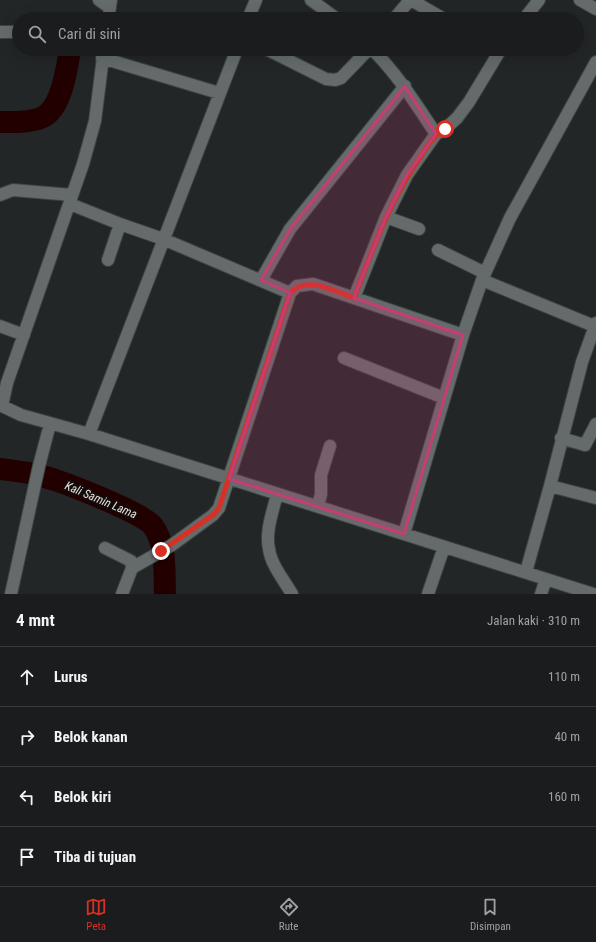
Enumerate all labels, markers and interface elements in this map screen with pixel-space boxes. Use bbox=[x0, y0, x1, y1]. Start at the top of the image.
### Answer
search box bbox=[12, 12, 584, 56]
icon: search bbox=[26, 23, 48, 45]
text: Cari di sini bbox=[58, 25, 120, 43]
route start bbox=[436, 120, 454, 138]
water label: Kali Samin Lama bbox=[63, 479, 139, 521]
route end bbox=[152, 542, 170, 560]
text: 4 mnt bbox=[16, 610, 55, 630]
text: Jalan kaki · 310 m bbox=[487, 613, 580, 628]
icon: ahead bbox=[16, 666, 38, 688]
text: Lurus bbox=[54, 668, 88, 686]
text: 110 m bbox=[548, 669, 580, 684]
icon: right bbox=[16, 726, 38, 748]
text: Belok kanan bbox=[54, 728, 128, 746]
text: 40 m bbox=[554, 729, 580, 744]
icon: left bbox=[16, 786, 38, 808]
text: Belok kiri bbox=[54, 788, 111, 806]
text: 160 m bbox=[548, 789, 580, 804]
icon: arrive bbox=[16, 846, 38, 868]
text: Tiba di tujuan bbox=[54, 848, 136, 866]
tab: Peta bbox=[85, 896, 107, 933]
tab: Rute bbox=[278, 896, 300, 933]
tab: Disimpan bbox=[470, 896, 511, 933]

